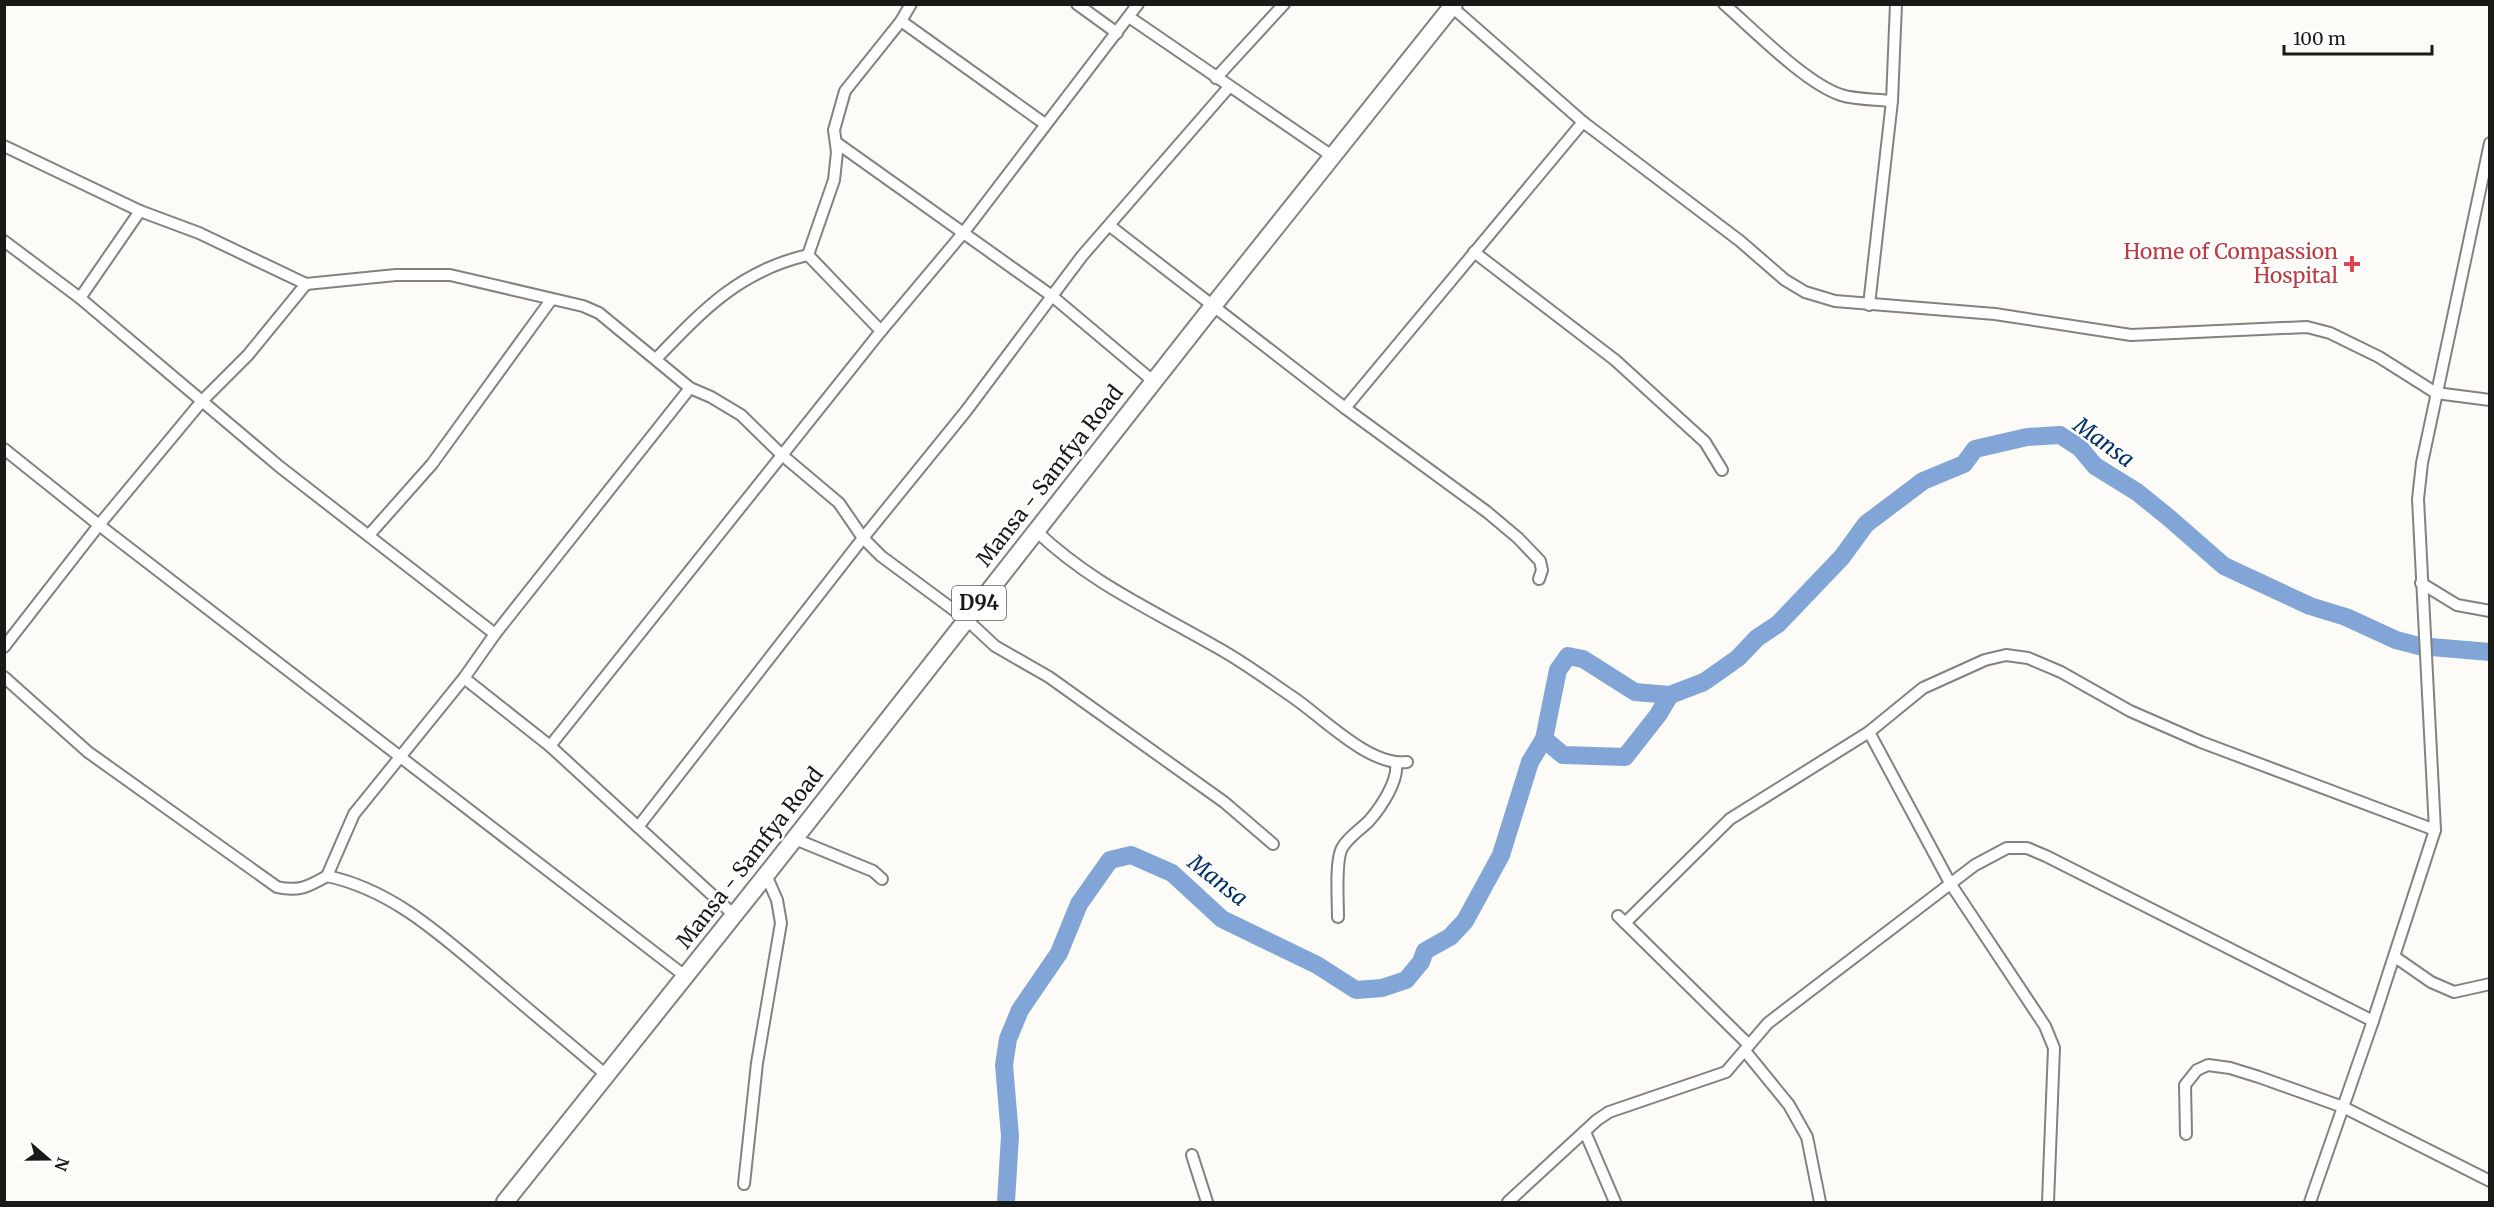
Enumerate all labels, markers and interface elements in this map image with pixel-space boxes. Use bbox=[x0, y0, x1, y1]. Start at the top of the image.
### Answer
scale bar bbox=[2284, 18, 2432, 56]
text: 100 m bbox=[2293, 27, 2346, 50]
place label: Home of Compassion Hospital bbox=[2124, 238, 2338, 289]
marker: Home of Compassion Hospital bbox=[2343, 255, 2361, 273]
street label: Mansa - Samfya Road bbox=[970, 379, 1129, 572]
water label: Mansa bbox=[2067, 410, 2140, 473]
road number: D94 bbox=[952, 586, 1006, 620]
street label: Mansa - Samfya Road bbox=[670, 761, 829, 954]
water label: Mansa bbox=[1182, 847, 1253, 912]
north arrow bbox=[18, 1129, 78, 1189]
text: N bbox=[50, 1155, 74, 1174]

